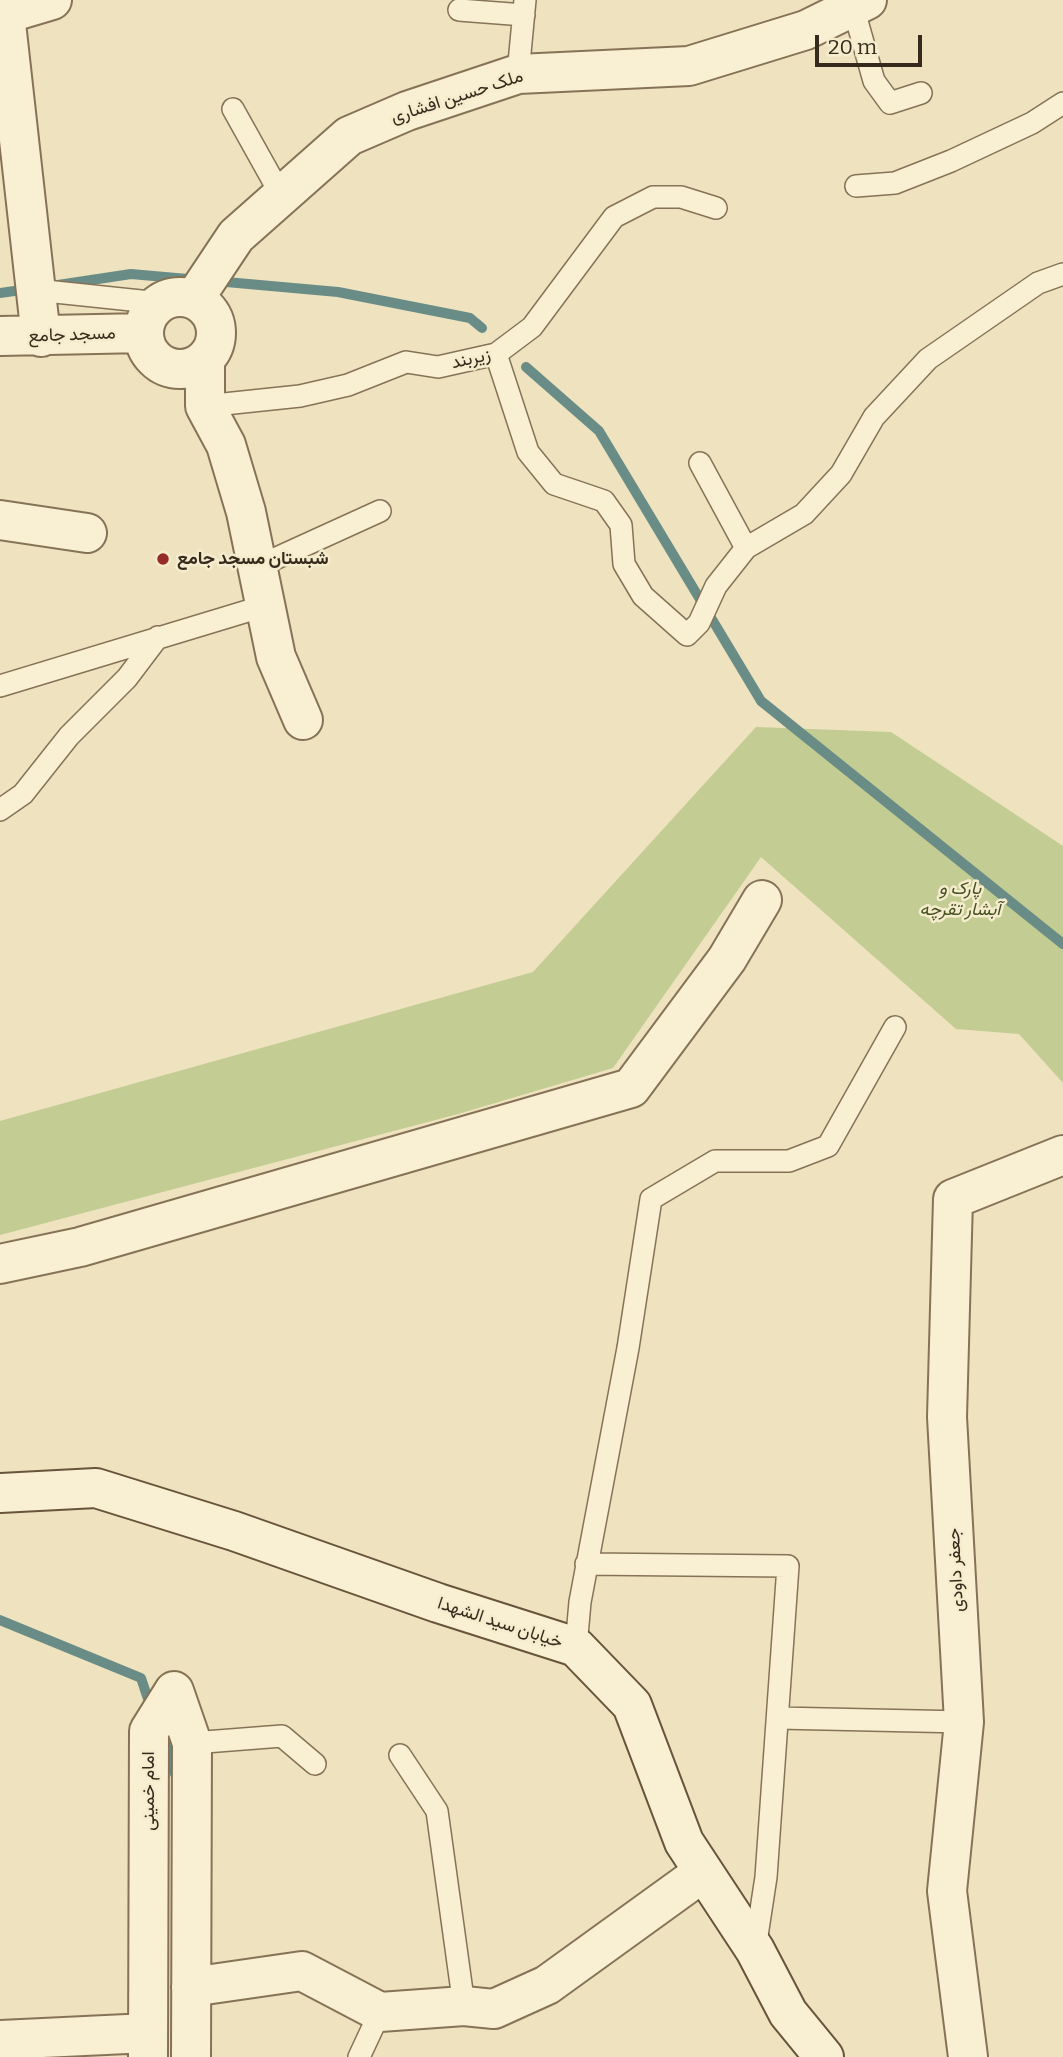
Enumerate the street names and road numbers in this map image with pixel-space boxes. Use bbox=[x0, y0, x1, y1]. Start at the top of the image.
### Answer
street label: ملک حسین افشاری bbox=[388, 65, 526, 129]
street label: مسجد جامع bbox=[28, 323, 116, 347]
street label: زیربند bbox=[449, 344, 493, 374]
street label: جعفر داودی bbox=[943, 1528, 969, 1612]
street label: خیابان سید الشهدا bbox=[435, 1593, 565, 1653]
street label: امام خمینی bbox=[138, 1751, 160, 1831]

